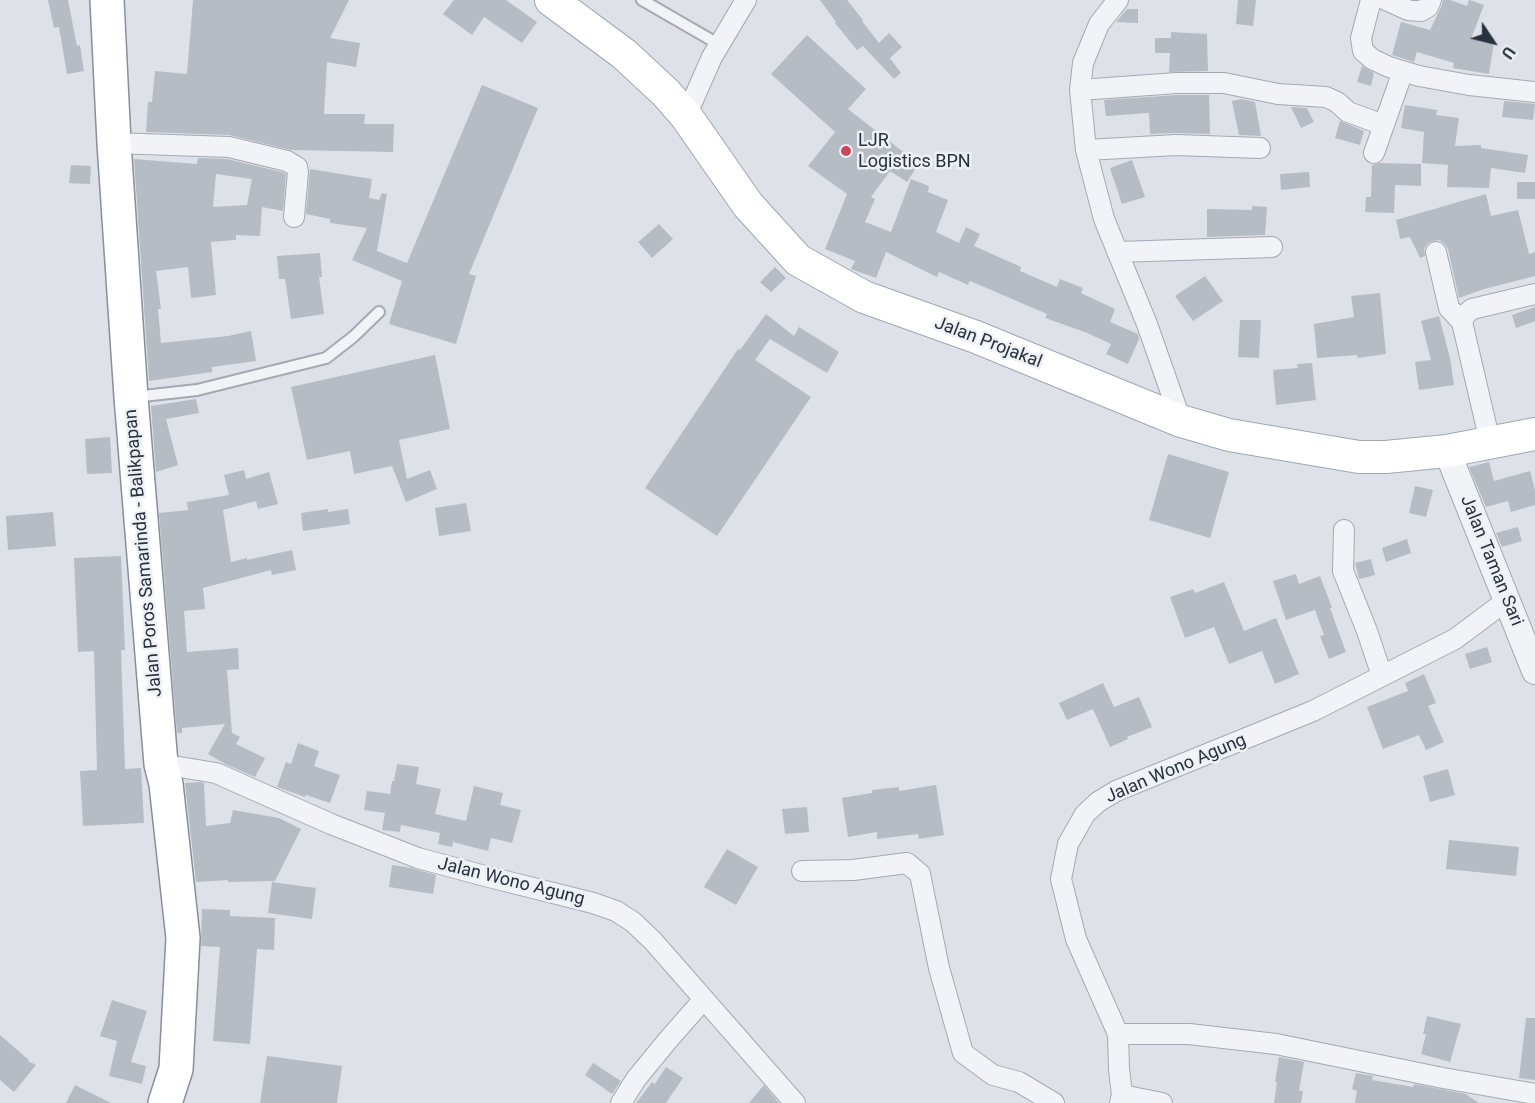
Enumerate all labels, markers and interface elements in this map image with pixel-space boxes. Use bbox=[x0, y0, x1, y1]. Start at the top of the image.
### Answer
north arrow bbox=[1463, 12, 1523, 72]
text: U bbox=[1497, 43, 1519, 62]
place label: LJR Logistics BPN bbox=[858, 130, 971, 172]
marker: LJR Logistics BPN bbox=[839, 144, 853, 158]
street label: Jalan Projakal bbox=[931, 313, 1045, 373]
street label: Jalan Poros Samarinda - Balikpapan bbox=[121, 408, 167, 698]
street label: Jalan Taman Sari bbox=[1455, 493, 1527, 629]
street label: Jalan Wono Agung bbox=[1102, 730, 1250, 808]
street label: Jalan Wono Agung bbox=[435, 853, 587, 911]

